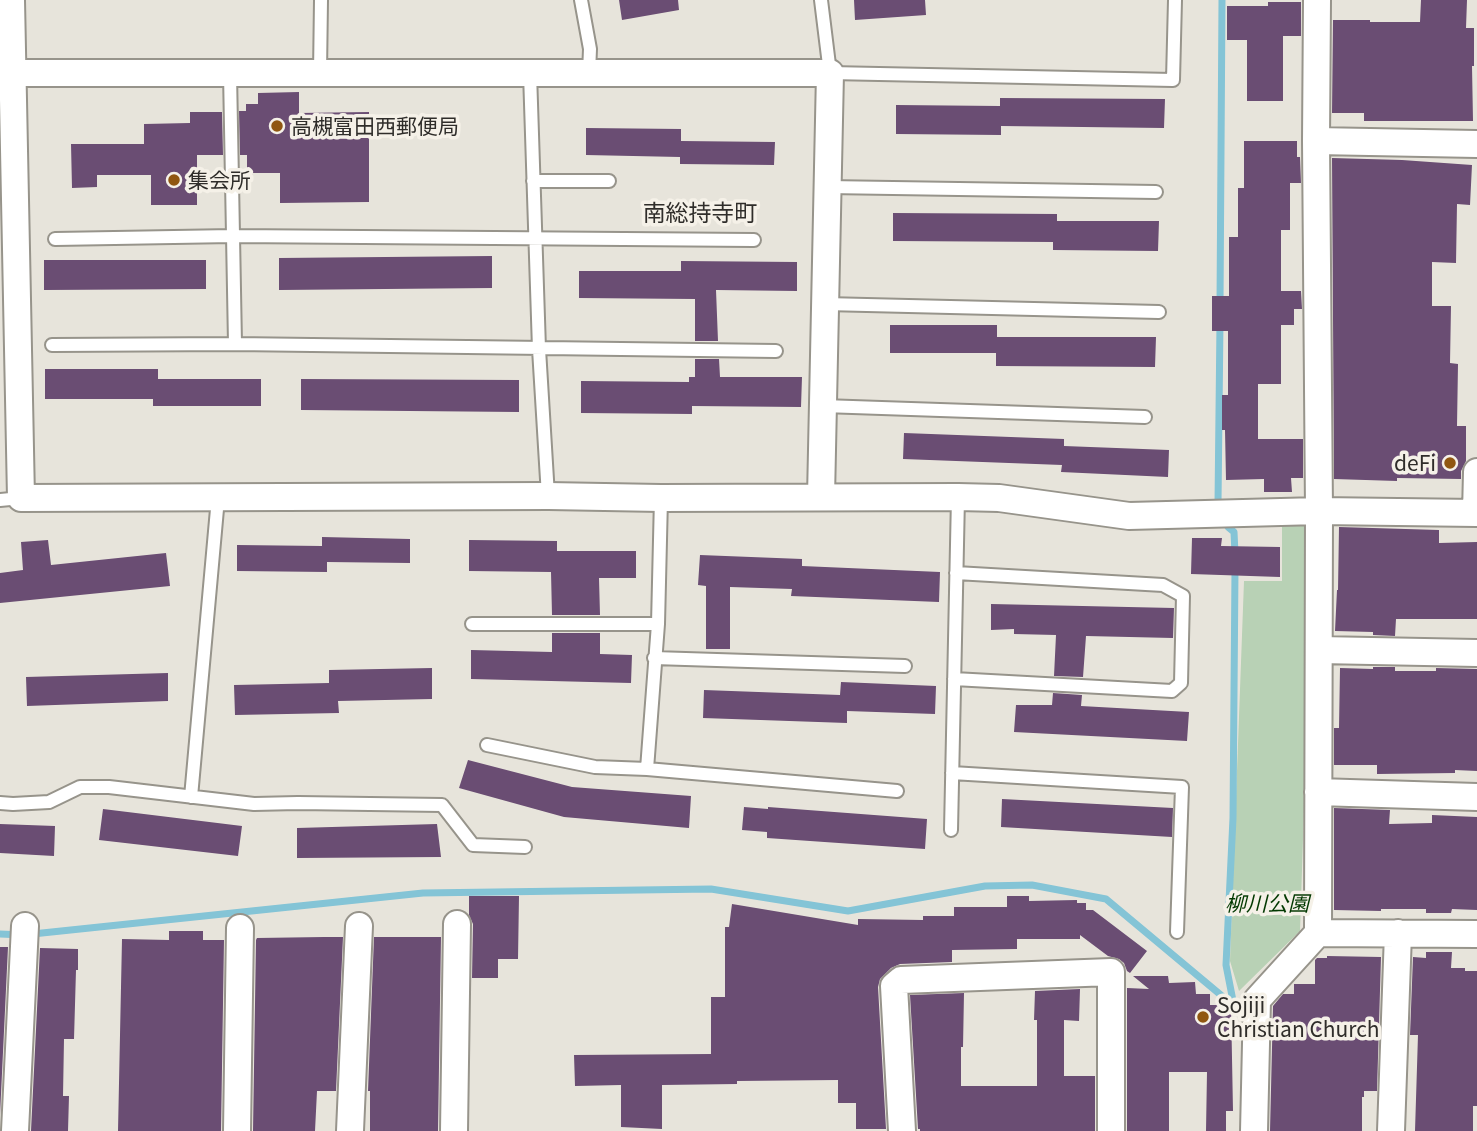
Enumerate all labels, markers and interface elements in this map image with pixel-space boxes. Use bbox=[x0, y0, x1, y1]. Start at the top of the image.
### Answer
place label: 高槻富田西郵便局 bbox=[291, 113, 459, 139]
marker: 高槻富田西郵便局 bbox=[269, 118, 285, 134]
place label: 集会所 bbox=[188, 167, 251, 193]
marker: 集会所 bbox=[166, 172, 182, 188]
district label: 南総持寺町 bbox=[643, 198, 757, 226]
place label: deFi bbox=[1394, 450, 1436, 476]
marker: deFi bbox=[1442, 455, 1458, 471]
park label: 柳川公園 bbox=[1225, 890, 1309, 916]
place label: Sojiji Christian Church bbox=[1217, 992, 1380, 1042]
marker: Sojiji Christian Church bbox=[1195, 1009, 1211, 1025]

